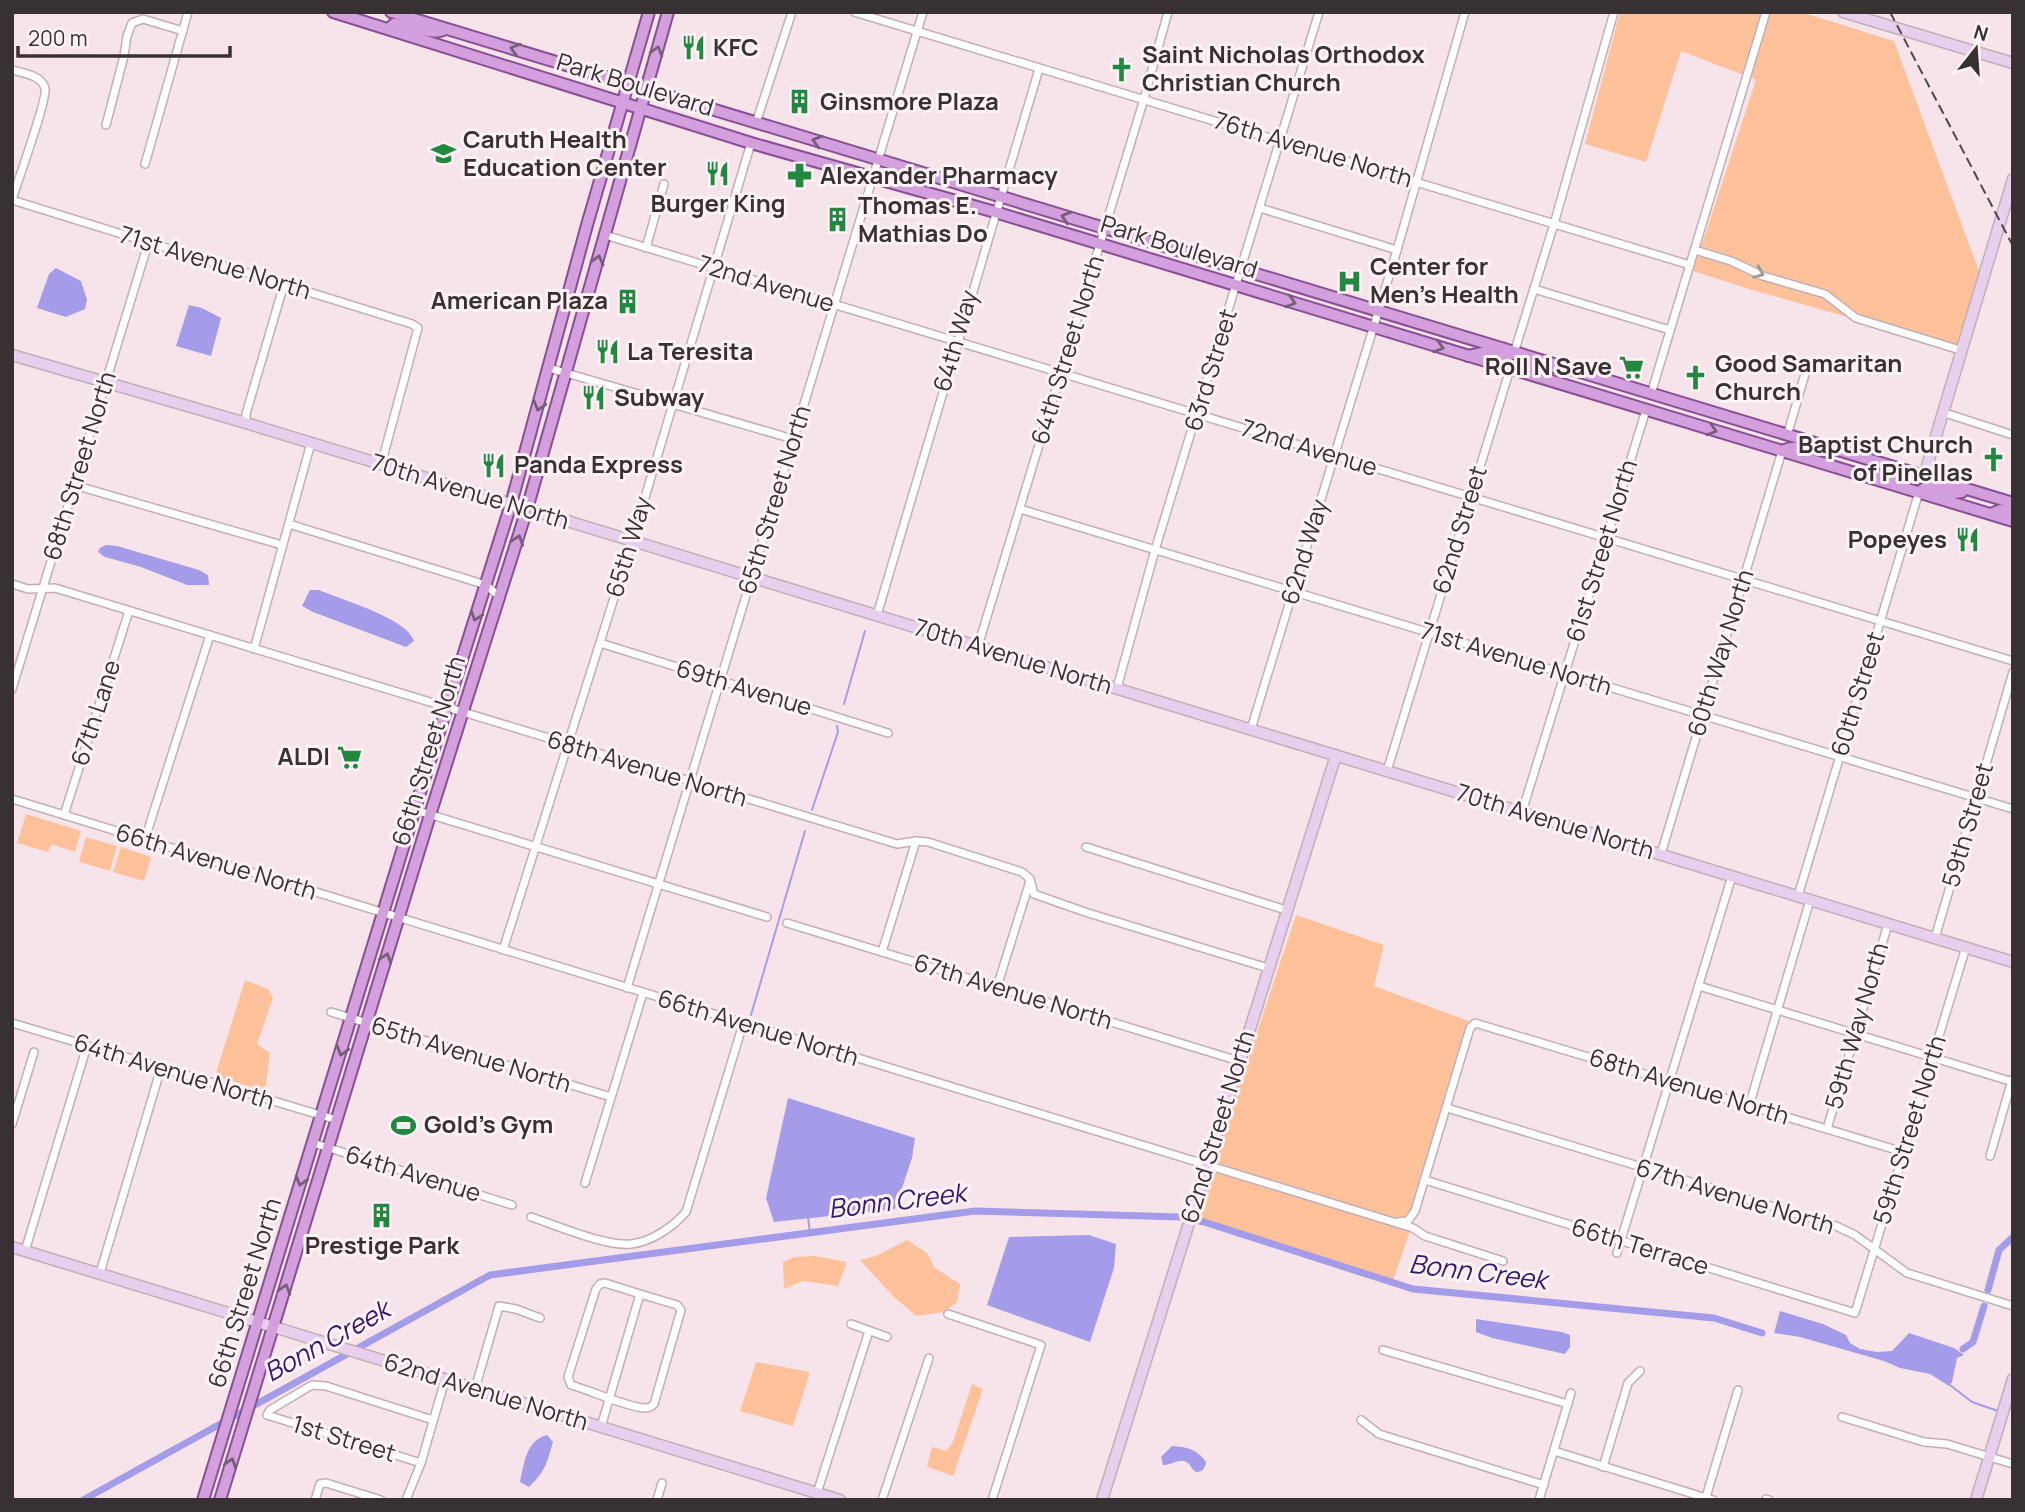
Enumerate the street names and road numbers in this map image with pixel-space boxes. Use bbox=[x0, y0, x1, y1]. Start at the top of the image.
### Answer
street label: Park Boulevard bbox=[553, 44, 718, 123]
street label: 76th Avenue North bbox=[1210, 103, 1417, 194]
street label: Park Boulevard bbox=[1097, 206, 1262, 285]
street label: 71st Avenue North bbox=[116, 217, 315, 306]
street label: 72nd Avenue bbox=[694, 246, 839, 319]
street label: 64th Street North bbox=[1022, 251, 1111, 448]
street label: 64th Way bbox=[924, 286, 985, 395]
street label: 63rd Street bbox=[1175, 304, 1244, 435]
street label: 68th Street North bbox=[34, 367, 123, 564]
street label: 65th Street North bbox=[729, 401, 818, 598]
street label: 72nd Avenue bbox=[1237, 410, 1382, 483]
street label: 70th Avenue North bbox=[367, 445, 574, 536]
street label: 61st Street North bbox=[1557, 455, 1644, 646]
street label: 62nd Street bbox=[1423, 461, 1494, 598]
street label: 65th Way bbox=[597, 492, 659, 601]
street label: 62nd Way bbox=[1272, 495, 1335, 608]
street label: 60th Way North bbox=[1679, 565, 1761, 740]
street label: 70th Avenue North bbox=[910, 610, 1117, 701]
street label: 71st Avenue North bbox=[1417, 613, 1616, 702]
street label: 60th Street bbox=[1822, 627, 1891, 760]
street label: 69th Avenue bbox=[672, 650, 816, 723]
street label: 66th Street North bbox=[383, 652, 472, 850]
street label: 67th Lane bbox=[62, 655, 127, 770]
street label: 68th Avenue North bbox=[543, 721, 752, 814]
street label: 59th Street bbox=[1933, 759, 2000, 891]
street label: 70th Avenue North bbox=[1452, 775, 1659, 866]
street label: 66th Avenue North bbox=[112, 814, 321, 907]
street label: 59th Way North bbox=[1816, 938, 1895, 1113]
street label: 67th Avenue North bbox=[910, 945, 1117, 1036]
street label: 66th Avenue North bbox=[654, 980, 863, 1073]
street label: 65th Avenue North bbox=[367, 1007, 575, 1100]
street label: 64th Avenue North bbox=[70, 1024, 279, 1117]
street label: 62nd Street North bbox=[1172, 1026, 1262, 1227]
street label: 59th Street North bbox=[1864, 1031, 1953, 1228]
street label: 68th Avenue North bbox=[1585, 1039, 1794, 1132]
street label: 64th Avenue bbox=[342, 1136, 485, 1209]
street label: 67th Avenue North bbox=[1632, 1150, 1839, 1241]
street label: 66th Street North bbox=[199, 1194, 288, 1392]
street label: 66th Terrace bbox=[1568, 1209, 1713, 1282]
street label: 62nd Avenue North bbox=[380, 1344, 593, 1437]
street label: 1st Street bbox=[289, 1406, 400, 1469]

